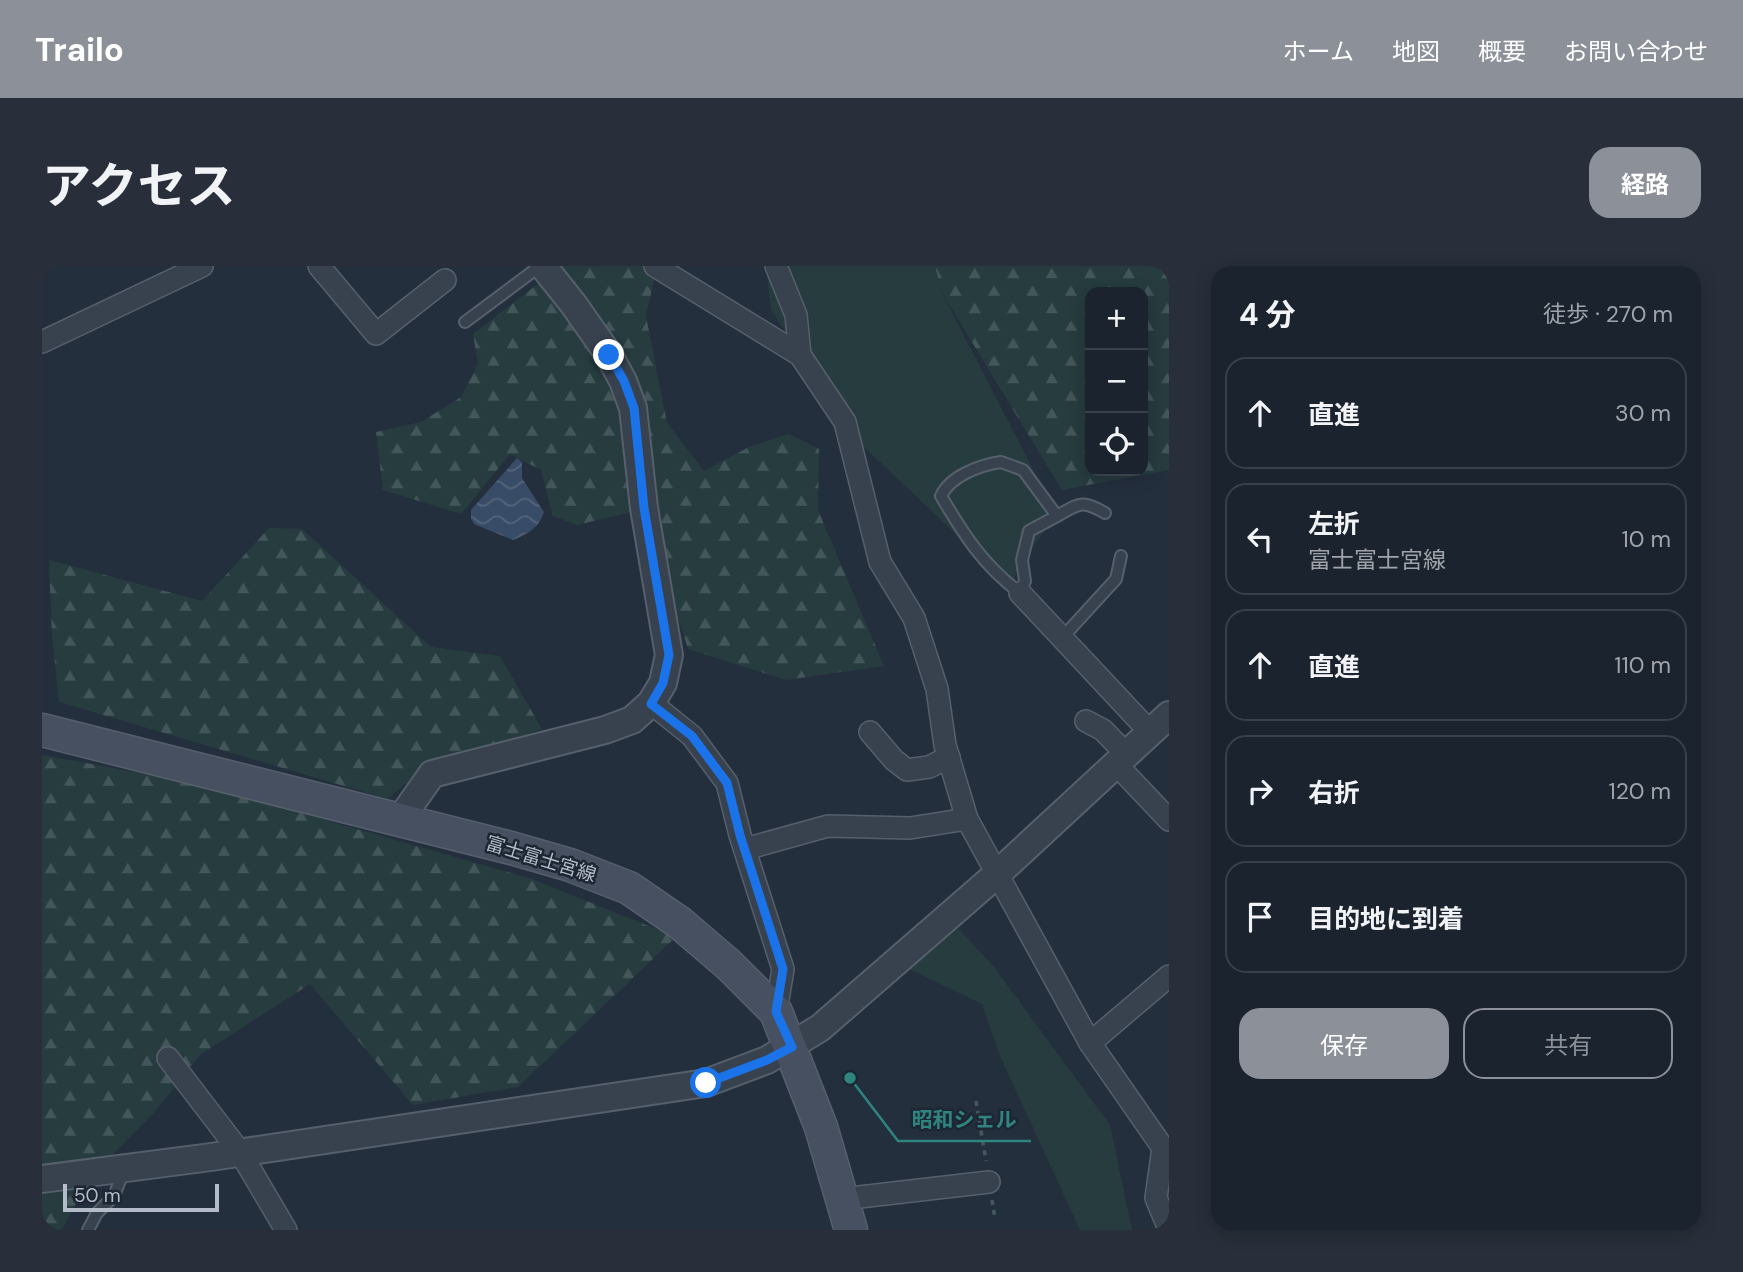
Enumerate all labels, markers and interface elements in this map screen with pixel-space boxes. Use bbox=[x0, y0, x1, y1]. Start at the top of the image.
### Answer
text: Trailo bbox=[35, 28, 124, 71]
text: ホーム bbox=[1283, 36, 1354, 67]
text: 地図 bbox=[1392, 36, 1440, 67]
text: 概要 bbox=[1478, 36, 1526, 67]
text: お問い合わせ bbox=[1564, 36, 1708, 67]
button: 経路 bbox=[1589, 147, 1701, 218]
text: アクセス bbox=[42, 154, 236, 218]
map controls bbox=[1085, 287, 1148, 476]
button: + bbox=[1085, 287, 1148, 350]
text: 4 分 bbox=[1239, 295, 1296, 334]
text: 徒歩 · 270 m bbox=[1543, 299, 1673, 329]
route end bbox=[593, 339, 624, 370]
button: − bbox=[1085, 350, 1148, 413]
icon: ahead bbox=[1241, 394, 1279, 432]
text: 直進 bbox=[1308, 398, 1360, 432]
text: 30 m bbox=[1615, 398, 1671, 428]
button: locate bbox=[1085, 413, 1148, 476]
text: 左折 bbox=[1308, 507, 1360, 541]
icon: left bbox=[1241, 520, 1279, 558]
text: 10 m bbox=[1621, 524, 1671, 554]
text: 富士富士宮線 bbox=[1308, 545, 1446, 575]
icon: ahead bbox=[1241, 646, 1279, 684]
text: 直進 bbox=[1308, 650, 1360, 684]
text: 110 m bbox=[1614, 650, 1671, 680]
icon: right bbox=[1241, 772, 1279, 810]
text: 右折 bbox=[1308, 776, 1360, 810]
text: 120 m bbox=[1608, 776, 1671, 806]
street label: 富士富士宮線 bbox=[483, 830, 599, 888]
icon: arrive bbox=[1241, 898, 1279, 936]
text: 目的地に到着 bbox=[1308, 902, 1464, 936]
button: 保存 bbox=[1239, 1008, 1449, 1079]
button: 共有 bbox=[1463, 1008, 1673, 1079]
route start bbox=[690, 1067, 721, 1098]
callout: 昭和シェル bbox=[898, 1099, 1031, 1141]
text: 昭和シェル bbox=[912, 1106, 1017, 1134]
scale bar bbox=[63, 1181, 219, 1213]
text: 50 m bbox=[74, 1183, 121, 1208]

